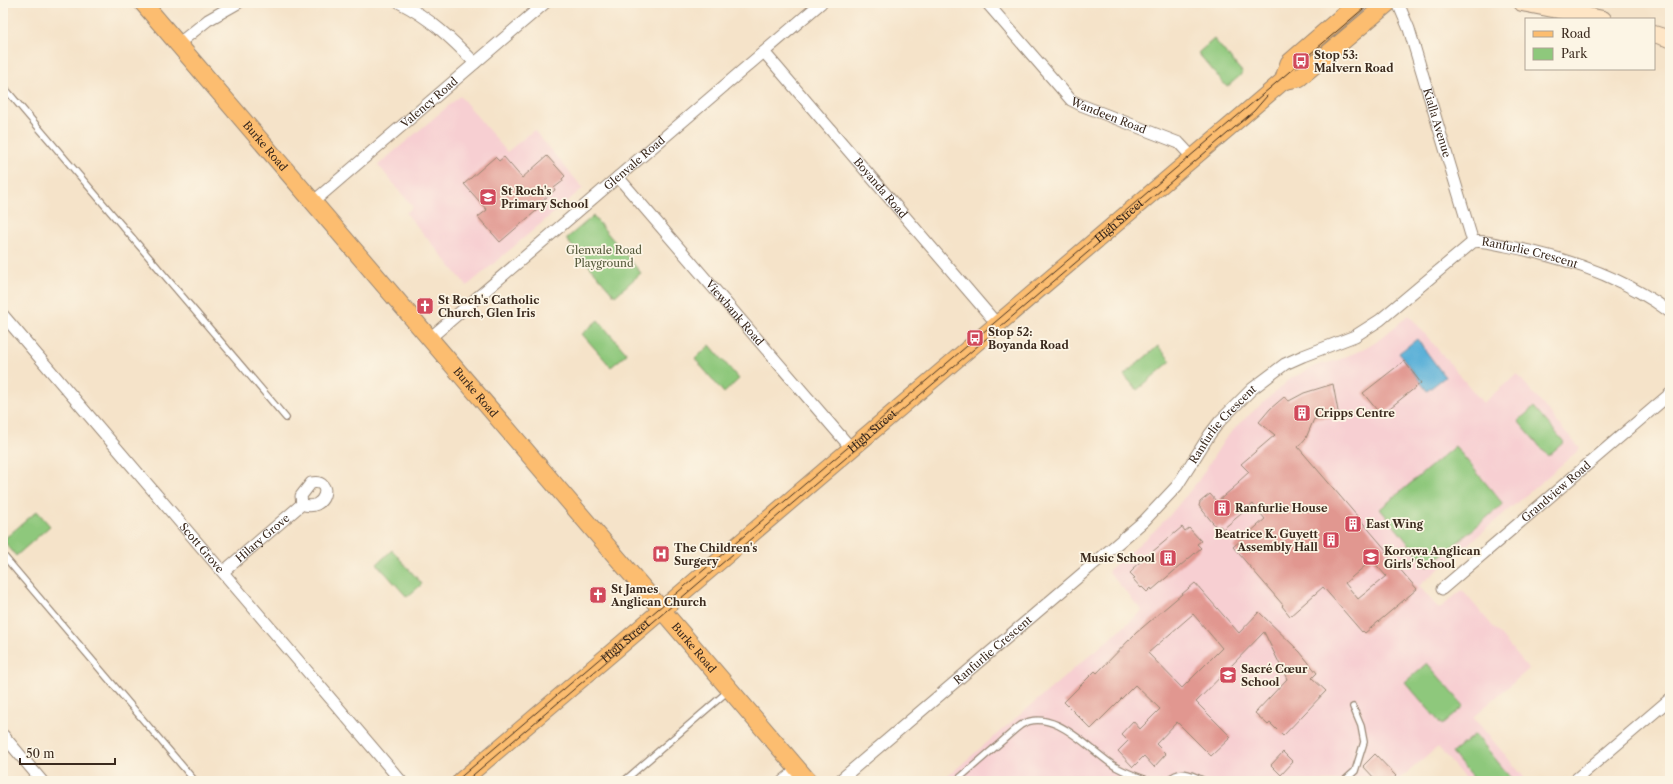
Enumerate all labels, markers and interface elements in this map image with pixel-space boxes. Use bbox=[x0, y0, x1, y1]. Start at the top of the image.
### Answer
legend bbox=[1525, 18, 1655, 70]
text: Road bbox=[1561, 26, 1591, 41]
text: Park bbox=[1561, 46, 1588, 61]
place label: Stop 53: Malvern Road bbox=[1314, 48, 1394, 75]
bus stop icon: Stop 53: Malvern Road bbox=[1291, 51, 1311, 71]
street label: Valency Road bbox=[397, 74, 461, 131]
street label: Kialla Avenue bbox=[1420, 86, 1454, 159]
street label: Wandeen Road bbox=[1068, 94, 1149, 137]
street label: Burke Road bbox=[240, 118, 291, 174]
street label: Glenvale Road bbox=[601, 133, 668, 193]
street label: Boyanda Road bbox=[851, 155, 910, 221]
place label: St Roch's Primary School bbox=[501, 184, 588, 211]
school or university icon: St Roch's Primary School bbox=[478, 187, 498, 207]
street label: High Street bbox=[1092, 196, 1146, 246]
street label: Ranfurlie Crescent bbox=[1481, 234, 1580, 271]
park label: Glenvale Road Playground bbox=[566, 243, 642, 270]
street label: Viewbank Road bbox=[702, 276, 767, 349]
place label: St Roch's Catholic Church, Glen Iris bbox=[438, 293, 539, 320]
church icon: St Roch's Catholic Church, Glen Iris bbox=[415, 296, 435, 316]
place label: Stop 52: Boyanda Road bbox=[988, 325, 1069, 352]
bus stop icon: Stop 52: Boyanda Road bbox=[965, 328, 985, 348]
street label: Burke Road bbox=[450, 364, 501, 420]
street label: Ranfurlie Crescent bbox=[1186, 381, 1259, 466]
building icon: Cripps Centre bbox=[1292, 403, 1312, 423]
street label: High Street bbox=[845, 406, 899, 456]
place label: Cripps Centre bbox=[1315, 406, 1395, 420]
street label: Grandview Road bbox=[1518, 458, 1594, 525]
building icon: Ranfurlie House bbox=[1212, 498, 1232, 518]
place label: Ranfurlie House bbox=[1235, 501, 1328, 515]
street label: Hilary Grove bbox=[233, 511, 292, 565]
building icon: East Wing bbox=[1343, 514, 1363, 534]
place label: East Wing bbox=[1366, 517, 1424, 531]
street label: Scott Grove bbox=[176, 520, 227, 576]
place label: Beatrice K. Guyett Assembly Hall bbox=[1215, 527, 1319, 554]
building icon: Beatrice K. Guyett Assembly Hall bbox=[1321, 530, 1341, 550]
place label: The Children's Surgery bbox=[674, 541, 757, 568]
hospital icon: The Children's Surgery bbox=[651, 544, 671, 564]
place label: Korowa Anglican Girls' School bbox=[1384, 544, 1481, 571]
school or university icon: Korowa Anglican Girls' School bbox=[1361, 547, 1381, 567]
building icon: Music School bbox=[1158, 548, 1178, 568]
place label: Music School bbox=[1080, 551, 1155, 565]
place label: St James Anglican Church bbox=[610, 582, 707, 609]
church icon: St James Anglican Church bbox=[588, 585, 608, 605]
street label: Ranfurlie Crescent bbox=[951, 613, 1035, 687]
street label: High Street bbox=[598, 616, 653, 666]
street label: Burke Road bbox=[669, 620, 719, 676]
place label: Sacré Cœur School bbox=[1241, 662, 1308, 689]
school or university icon: Sacré Cœur School bbox=[1218, 665, 1238, 685]
scale bar bbox=[20, 740, 115, 766]
text: 50 m bbox=[26, 746, 55, 761]

